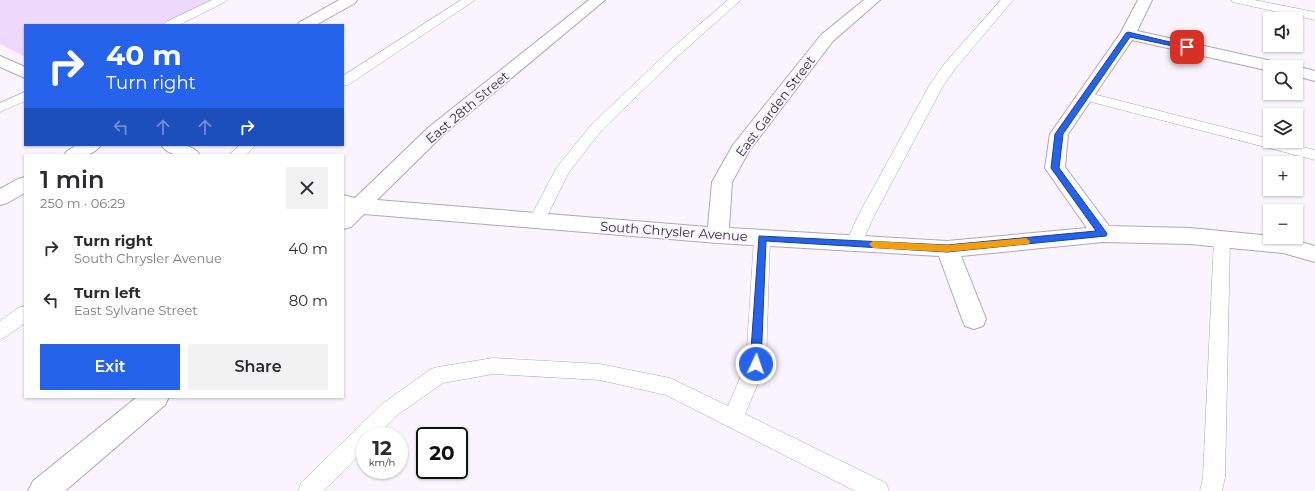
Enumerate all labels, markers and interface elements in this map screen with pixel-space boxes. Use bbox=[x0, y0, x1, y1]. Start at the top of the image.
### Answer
map controls bbox=[1263, 12, 1303, 244]
button: sound bbox=[1263, 12, 1303, 52]
pin bbox=[1170, 30, 1204, 64]
icon: arrive bbox=[1176, 36, 1198, 58]
text: 40 m bbox=[106, 38, 182, 72]
icon: right bbox=[40, 40, 92, 92]
street label: East Garden Street bbox=[732, 52, 818, 160]
button: search bbox=[1263, 60, 1303, 100]
street label: East 28th Street bbox=[422, 68, 512, 146]
text: Turn right bbox=[106, 72, 196, 94]
button: layers bbox=[1263, 108, 1303, 148]
icon: left bbox=[110, 116, 132, 138]
icon: ahead bbox=[152, 116, 174, 138]
icon: ahead bbox=[194, 116, 216, 138]
icon: right bbox=[236, 116, 258, 138]
button: + bbox=[1263, 156, 1303, 196]
text: 1 min bbox=[40, 165, 104, 194]
button: close bbox=[286, 167, 328, 209]
text: 250 m · 06:29 bbox=[40, 195, 125, 211]
button: − bbox=[1263, 204, 1303, 244]
street label: South Chrysler Avenue bbox=[600, 218, 748, 244]
text: Turn right bbox=[74, 231, 153, 250]
icon: right bbox=[40, 237, 62, 259]
text: 40 m bbox=[288, 239, 328, 258]
text: South Chrysler Avenue bbox=[74, 250, 222, 266]
text: Turn left bbox=[74, 283, 141, 302]
icon: left bbox=[40, 289, 62, 311]
text: 80 m bbox=[289, 291, 328, 310]
text: East Sylvane Street bbox=[74, 302, 198, 318]
position arrow bbox=[735, 343, 777, 385]
button: Exit bbox=[40, 344, 180, 390]
button: Share bbox=[188, 344, 328, 390]
speed limit sign: 20 bbox=[416, 427, 468, 479]
text: 12 bbox=[372, 436, 392, 460]
text: km/h bbox=[369, 456, 395, 469]

